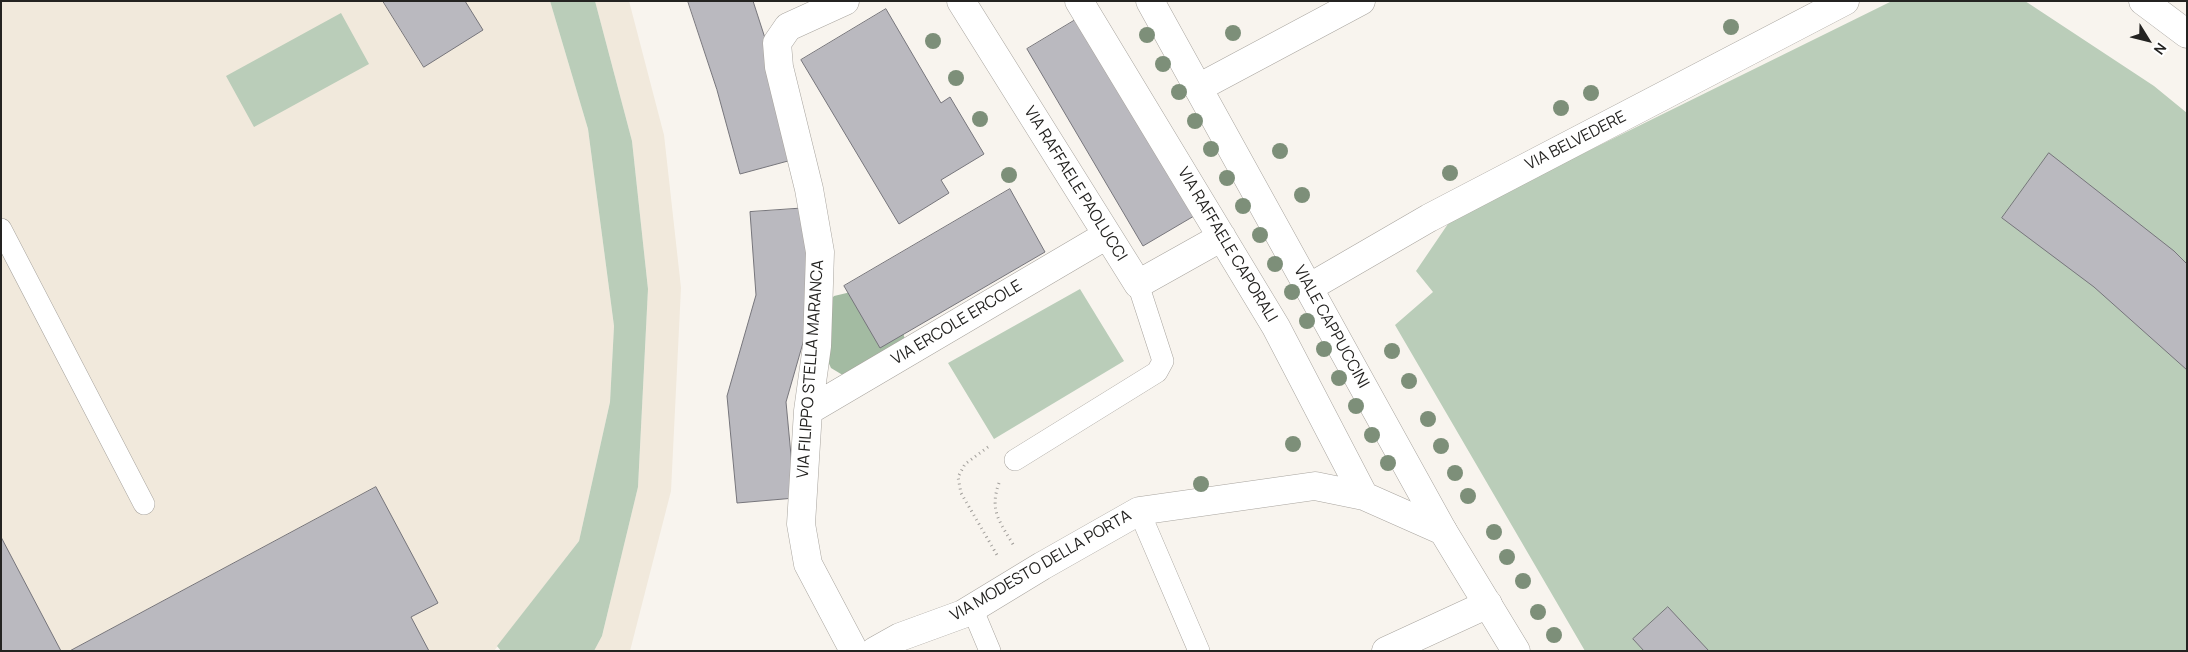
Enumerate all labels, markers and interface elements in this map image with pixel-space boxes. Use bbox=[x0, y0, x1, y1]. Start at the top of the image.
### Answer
north arrow bbox=[2123, 15, 2173, 65]
text: N bbox=[2150, 39, 2171, 59]
street label: VIA RAFFAELE PAOLUCCI bbox=[1019, 103, 1131, 265]
street label: VIA BELVEDERE bbox=[1522, 107, 1630, 175]
street label: VIA RAFFAELE CAPORALI bbox=[1173, 164, 1281, 326]
street label: VIA FILIPPO STELLA MARANCA bbox=[794, 259, 828, 479]
street label: VIALE CAPPUCCINI bbox=[1289, 262, 1373, 392]
street label: VIA ERCOLE ERCOLE bbox=[888, 276, 1026, 370]
street label: VIA MODESTO DELLA PORTA bbox=[947, 506, 1135, 626]

